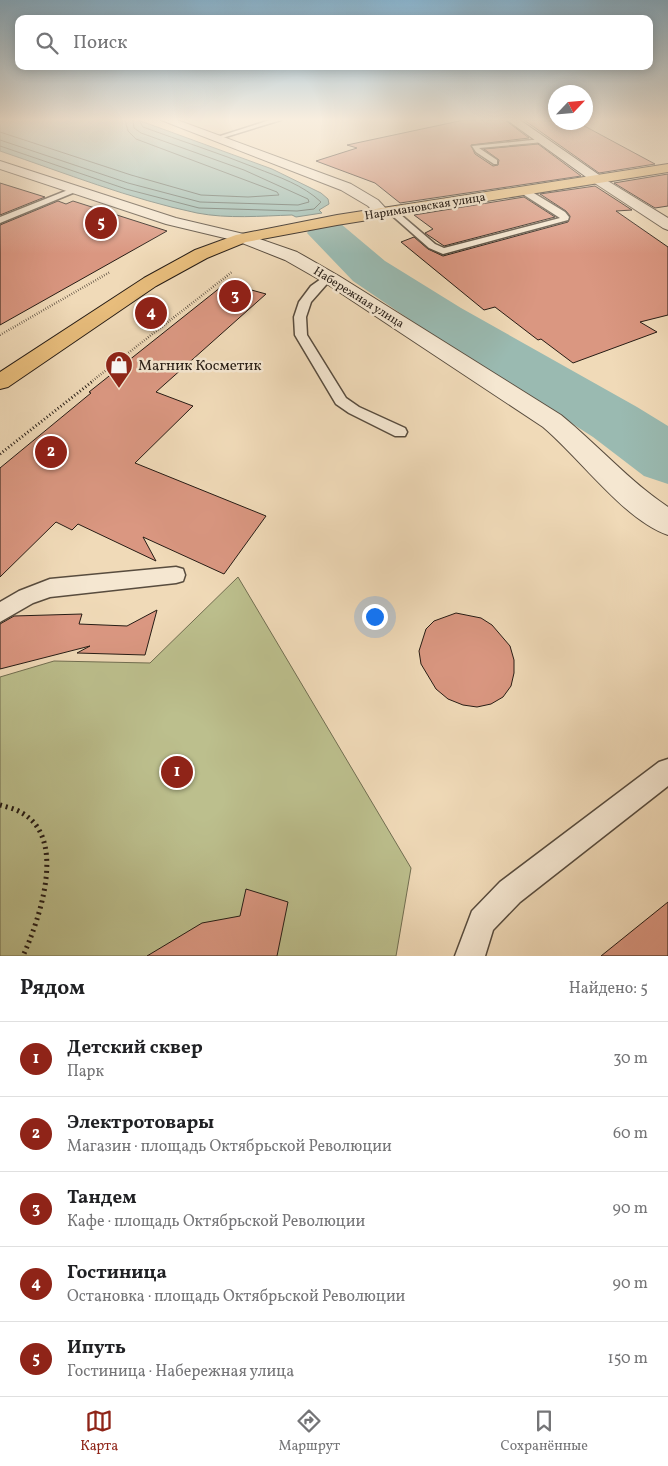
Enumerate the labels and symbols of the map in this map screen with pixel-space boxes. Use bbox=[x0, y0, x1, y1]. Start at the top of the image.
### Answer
north arrow bbox=[548, 85, 593, 130]
street label: Наримановская улица bbox=[364, 190, 487, 224]
pin: 5 bbox=[85, 204, 117, 242]
street label: Набережная улица bbox=[310, 263, 407, 332]
pin: 3 bbox=[219, 277, 251, 315]
pin: 4 bbox=[135, 294, 167, 332]
shop icon: Магник Косметик bbox=[104, 350, 134, 389]
place label: Магник Косметик bbox=[138, 356, 261, 377]
pin: 2 bbox=[35, 433, 67, 471]
your location bbox=[362, 604, 388, 630]
pin: 1 bbox=[161, 753, 193, 791]

